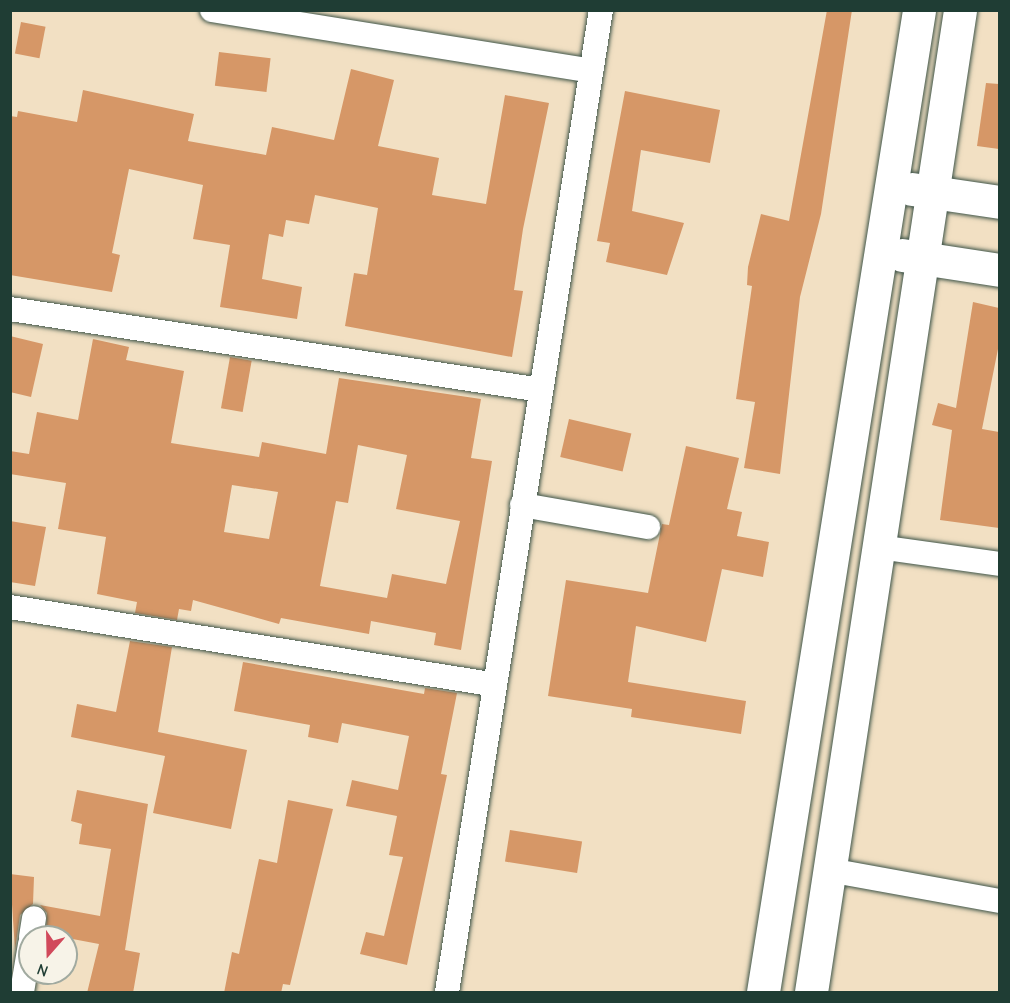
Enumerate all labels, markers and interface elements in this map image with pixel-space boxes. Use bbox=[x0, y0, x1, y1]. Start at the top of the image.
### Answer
north arrow bbox=[18, 925, 78, 985]
text: N bbox=[35, 960, 51, 980]

